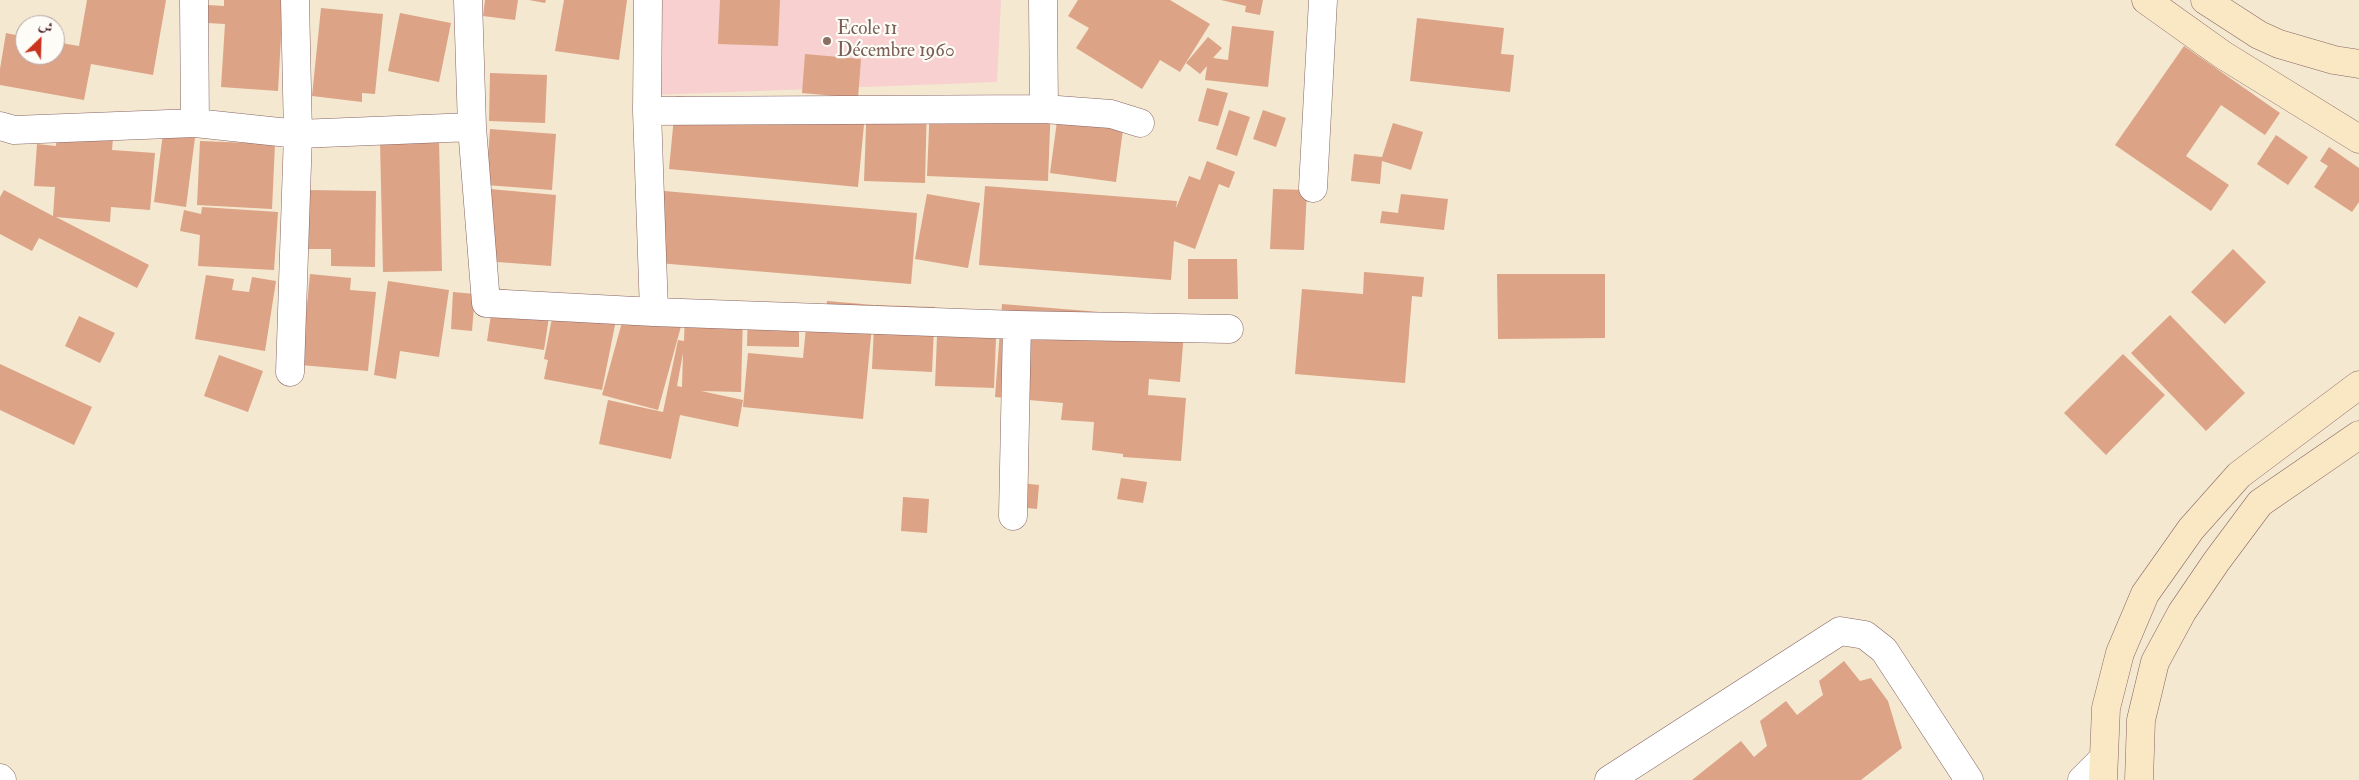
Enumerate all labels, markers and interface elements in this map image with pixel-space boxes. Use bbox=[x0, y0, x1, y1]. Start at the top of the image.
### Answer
north arrow bbox=[15, 15, 65, 65]
text: ش bbox=[36, 16, 56, 37]
place label: Ecole 11 Décembre 1960 bbox=[837, 19, 955, 63]
marker: Ecole 11 Décembre 1960 bbox=[821, 35, 833, 47]

